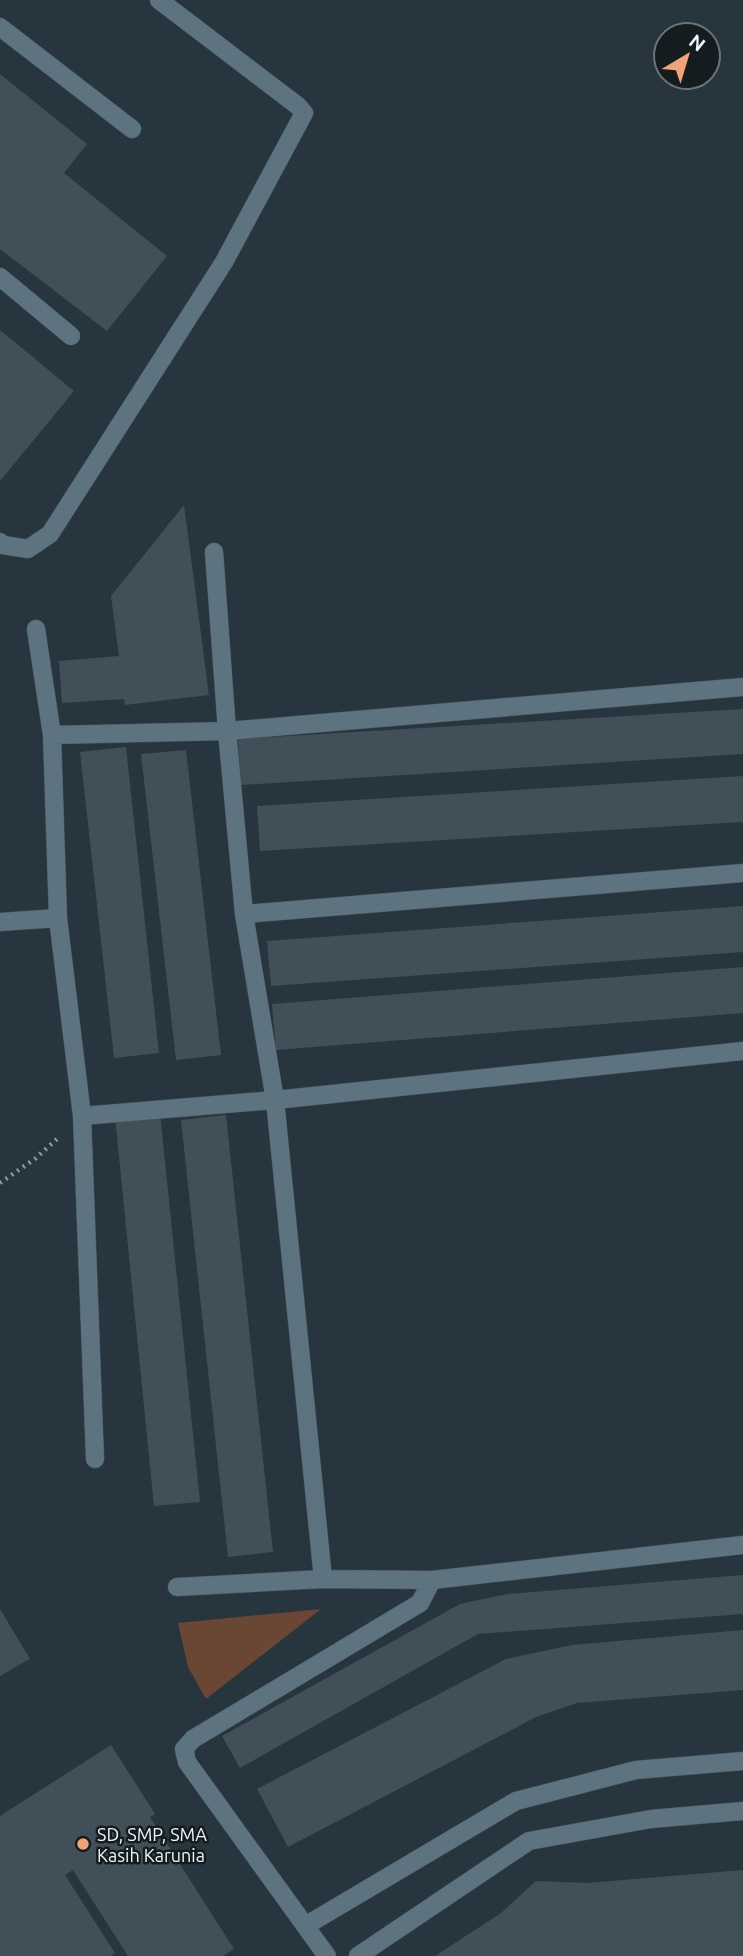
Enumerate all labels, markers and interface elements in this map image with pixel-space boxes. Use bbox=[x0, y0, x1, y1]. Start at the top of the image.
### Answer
north arrow bbox=[652, 21, 722, 91]
text: N bbox=[685, 30, 710, 56]
place label: SD, SMP, SMA Kasih Karunia bbox=[97, 1824, 207, 1865]
marker: SD, SMP, SMA Kasih Karunia bbox=[75, 1836, 91, 1852]

